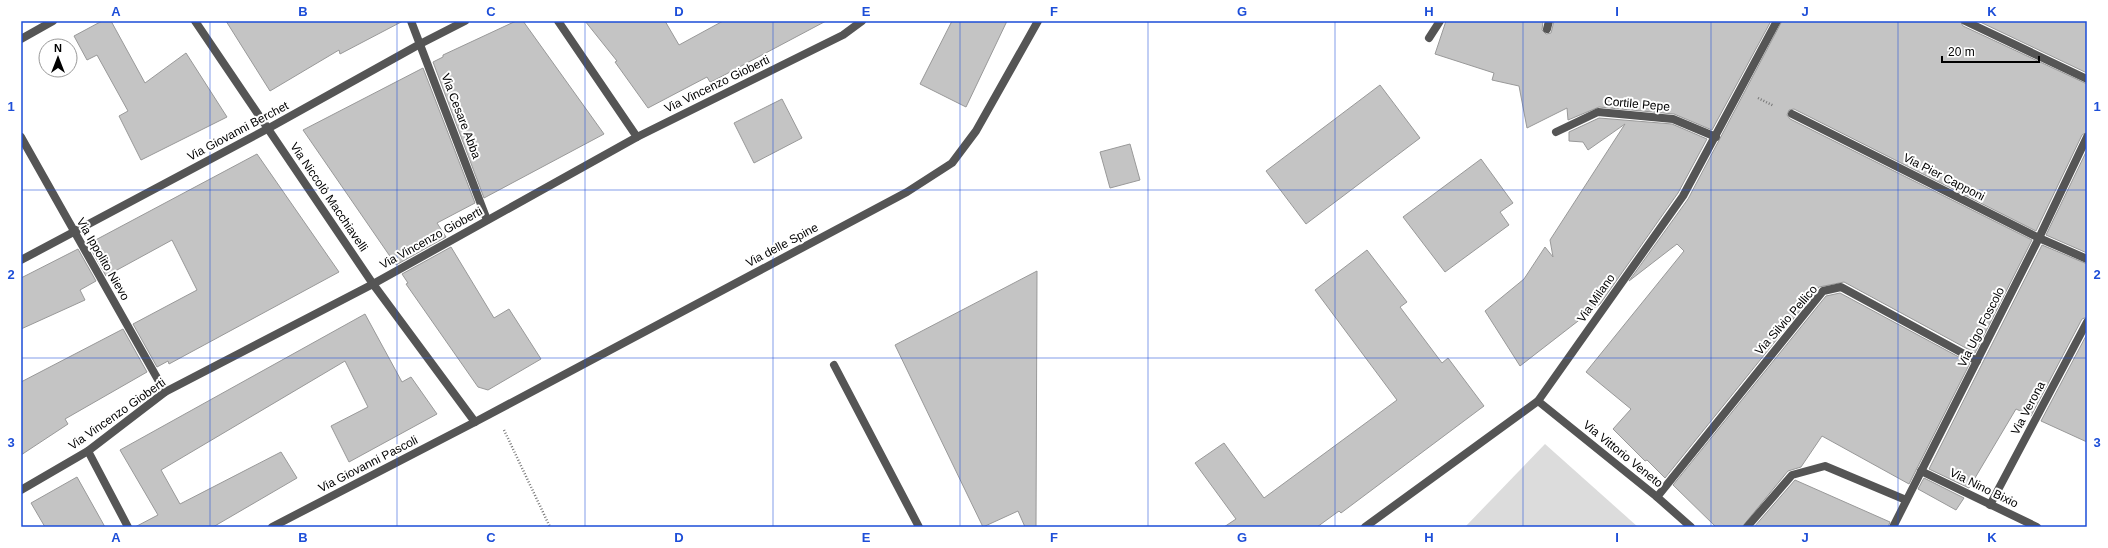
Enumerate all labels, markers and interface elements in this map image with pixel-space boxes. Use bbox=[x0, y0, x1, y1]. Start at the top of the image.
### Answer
text: A bbox=[111, 4, 121, 19]
text: B bbox=[298, 4, 308, 19]
text: C bbox=[486, 4, 496, 19]
text: D bbox=[674, 4, 684, 19]
text: E bbox=[862, 4, 871, 19]
text: F bbox=[1050, 4, 1058, 19]
text: G bbox=[1237, 4, 1247, 19]
text: H bbox=[1424, 4, 1434, 19]
text: I bbox=[1615, 4, 1619, 19]
text: J bbox=[1801, 4, 1809, 19]
text: K bbox=[1987, 4, 1997, 19]
north arrow bbox=[38, 38, 78, 78]
scale bar bbox=[1942, 38, 2039, 64]
text: N bbox=[54, 42, 62, 54]
text: 20 m bbox=[1948, 45, 1975, 59]
street label: Via Vincenzo Gioberti bbox=[662, 53, 772, 115]
street label: Via Cesare Abba bbox=[438, 72, 484, 161]
street label: Cortile Pepe bbox=[1603, 94, 1671, 114]
street label: Via Giovanni Berchet bbox=[185, 98, 292, 164]
text: 1 bbox=[7, 99, 15, 114]
text: 1 bbox=[2093, 99, 2101, 114]
street label: Via Niccolò Macchiavelli bbox=[287, 140, 371, 254]
street label: Via Pier Capponi bbox=[1901, 150, 1987, 204]
street label: Via Vincenzo Gioberti bbox=[377, 204, 485, 272]
street label: Via Ippolito Nievo bbox=[74, 215, 133, 303]
street label: Via delle Spine bbox=[743, 220, 821, 270]
text: 2 bbox=[7, 267, 15, 282]
text: 2 bbox=[2093, 267, 2101, 282]
street label: Via Milano bbox=[1574, 271, 1618, 325]
street label: Via Silvio Pellico bbox=[1752, 282, 1820, 358]
street label: Via Ugo Foscolo bbox=[1955, 284, 2007, 369]
street label: Via Vincenzo Gioberti bbox=[66, 375, 168, 453]
street label: Via Verona bbox=[2008, 379, 2048, 437]
street label: Via Vittorio Veneto bbox=[1580, 418, 1666, 491]
street label: Via Giovanni Pascoli bbox=[316, 433, 420, 495]
text: 3 bbox=[7, 435, 15, 450]
text: 3 bbox=[2093, 435, 2101, 450]
street label: Via Nino Bixio bbox=[1947, 465, 2021, 511]
text: A bbox=[111, 530, 121, 545]
text: B bbox=[298, 530, 308, 545]
text: C bbox=[486, 530, 496, 545]
text: D bbox=[674, 530, 684, 545]
text: E bbox=[862, 530, 871, 545]
text: F bbox=[1050, 530, 1058, 545]
text: G bbox=[1237, 530, 1247, 545]
text: H bbox=[1424, 530, 1434, 545]
text: I bbox=[1615, 530, 1619, 545]
text: J bbox=[1801, 530, 1809, 545]
text: K bbox=[1987, 530, 1997, 545]

